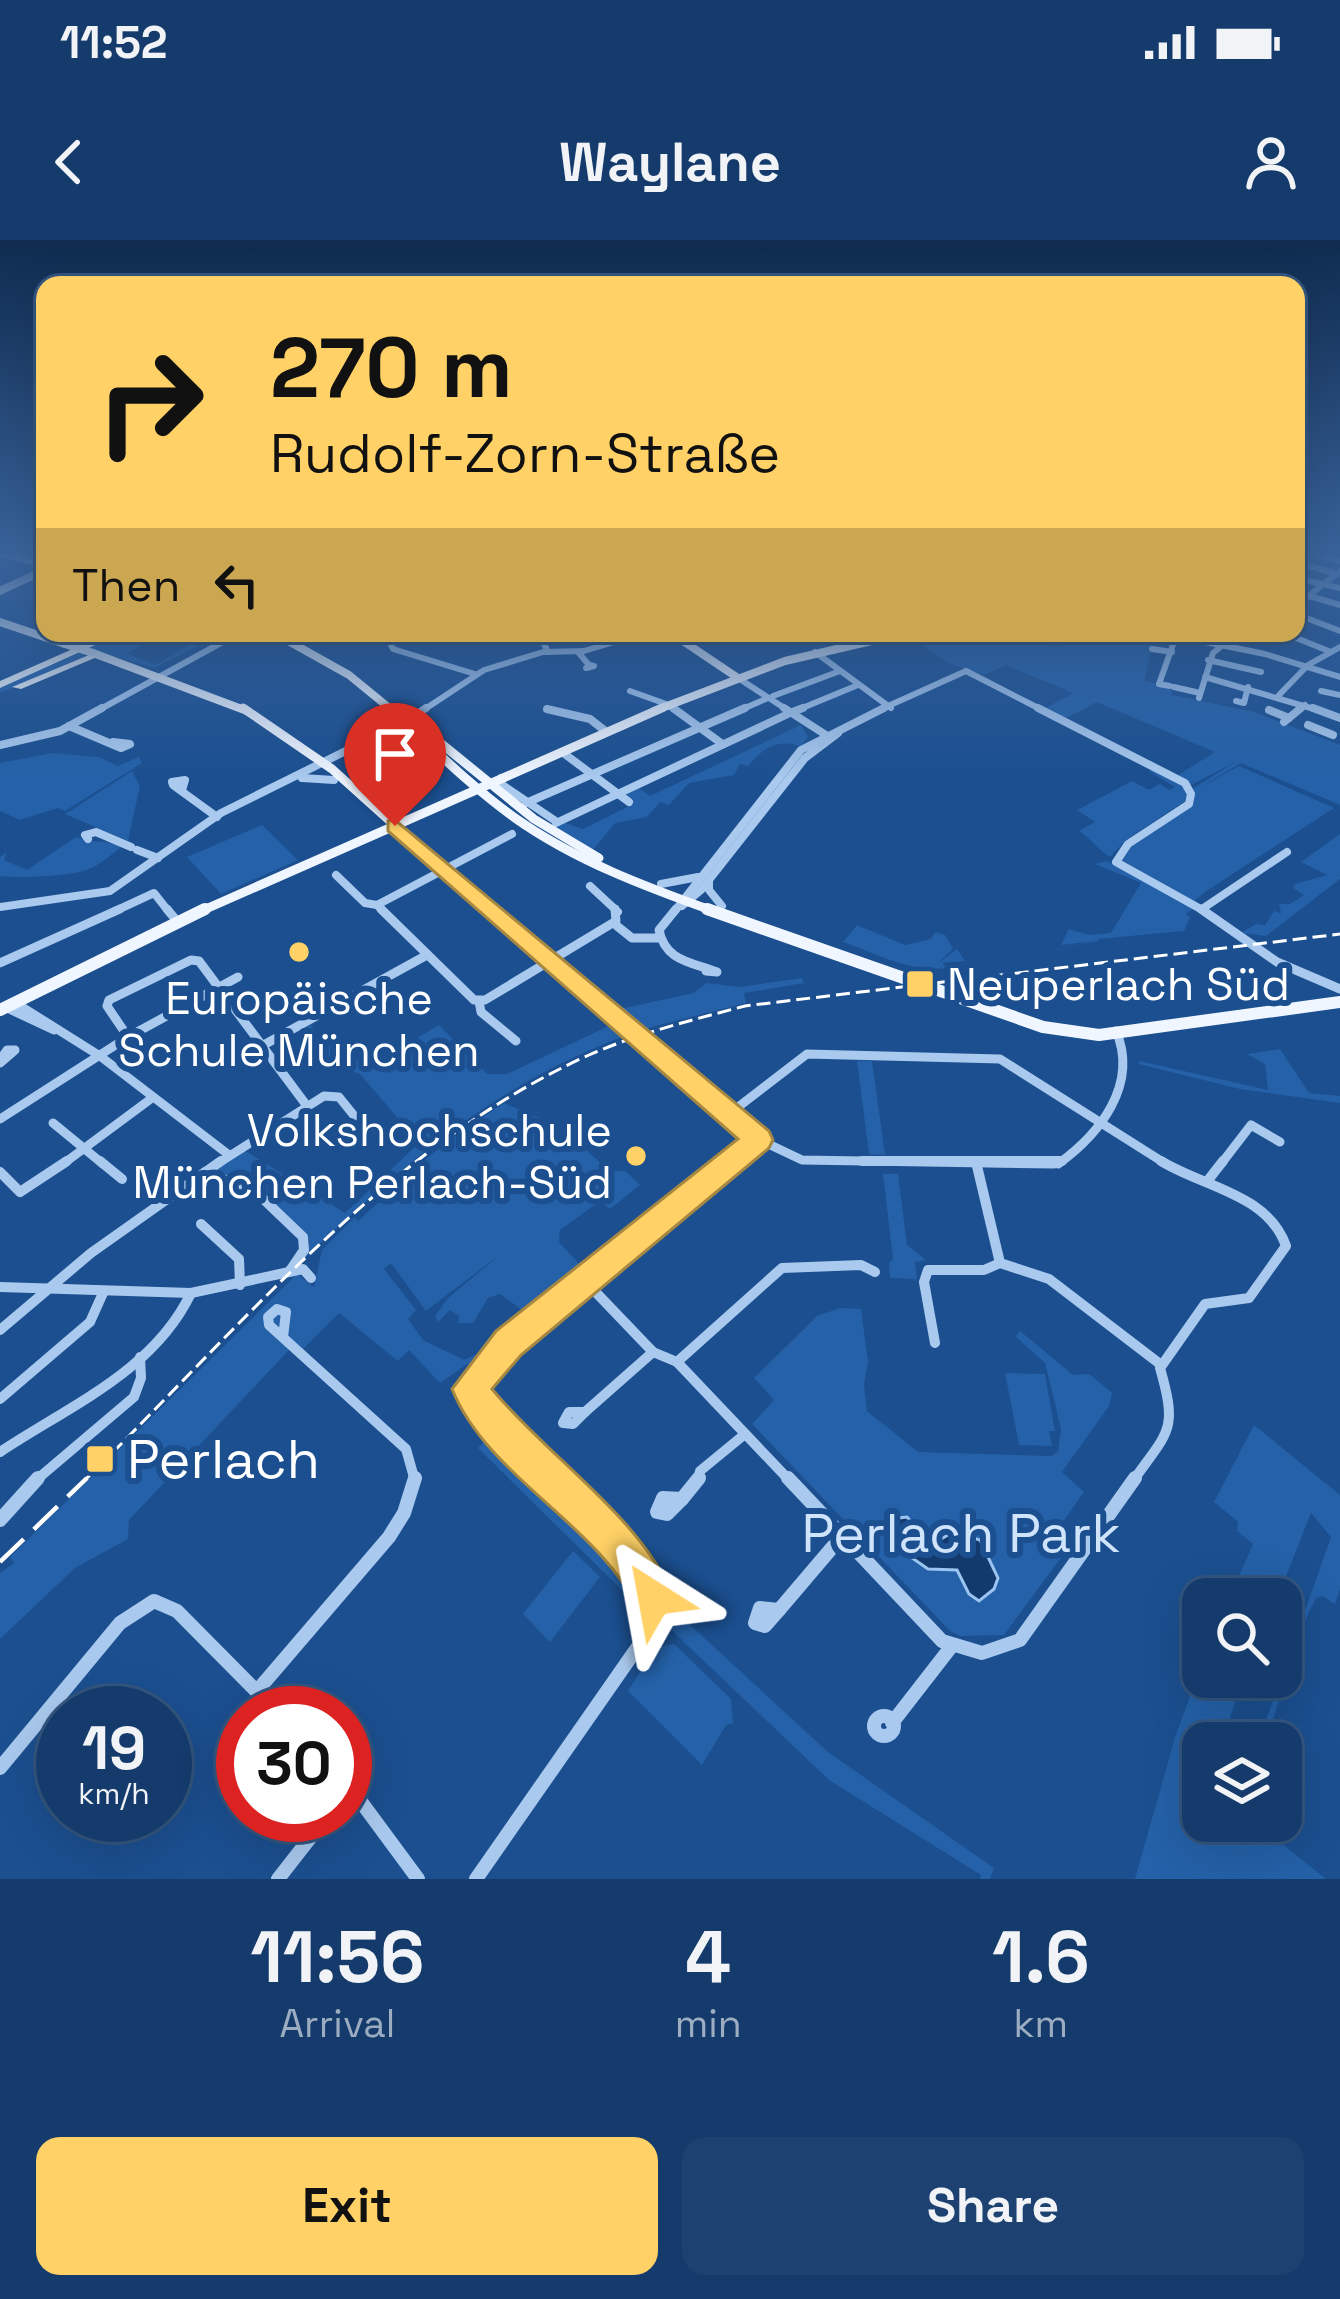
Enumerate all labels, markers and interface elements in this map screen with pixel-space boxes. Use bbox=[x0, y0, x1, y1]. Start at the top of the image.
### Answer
text: 11:52 bbox=[60, 14, 167, 71]
text: Waylane bbox=[559, 128, 781, 197]
icon: back bbox=[36, 129, 102, 195]
icon: person bbox=[1238, 129, 1304, 195]
text: 270 m bbox=[270, 314, 513, 422]
icon: right bbox=[72, 324, 228, 480]
text: Rudolf-Zorn-Straße bbox=[270, 419, 780, 488]
icon: left bbox=[204, 552, 270, 618]
text: Then bbox=[72, 557, 180, 614]
pin bbox=[344, 703, 446, 826]
icon: arrive bbox=[362, 721, 428, 787]
marker: Europäische Schule München bbox=[286, 939, 312, 965]
place label: Neuperlach Süd bbox=[947, 956, 1290, 1013]
marker: Neuperlach Süd bbox=[904, 968, 936, 1000]
place label: Europäische Schule München bbox=[118, 970, 480, 1079]
place label: Volkshochschule München Perlach-Süd bbox=[132, 1102, 612, 1211]
marker: Volkshochschule München Perlach-Süd bbox=[623, 1143, 649, 1169]
place label: Perlach bbox=[127, 1425, 320, 1494]
marker: Perlach bbox=[84, 1443, 116, 1475]
park label: Perlach Park bbox=[801, 1499, 1121, 1568]
position arrow bbox=[591, 1535, 717, 1661]
map controls bbox=[1182, 1578, 1302, 1842]
button: search bbox=[1182, 1578, 1302, 1698]
speed limit sign: 30 bbox=[216, 1686, 372, 1842]
text: 19 bbox=[82, 1710, 146, 1787]
button: layers bbox=[1182, 1722, 1302, 1842]
text: km/h bbox=[78, 1774, 150, 1813]
text: 11:56 bbox=[250, 1911, 424, 2003]
text: 4 bbox=[685, 1911, 731, 2003]
text: 1.6 bbox=[992, 1911, 1090, 2003]
text: Arrival bbox=[279, 1999, 395, 2048]
text: min bbox=[675, 1999, 742, 2048]
text: km bbox=[1014, 1999, 1068, 2048]
button: Exit bbox=[36, 2137, 658, 2275]
button: Share bbox=[682, 2137, 1304, 2275]

